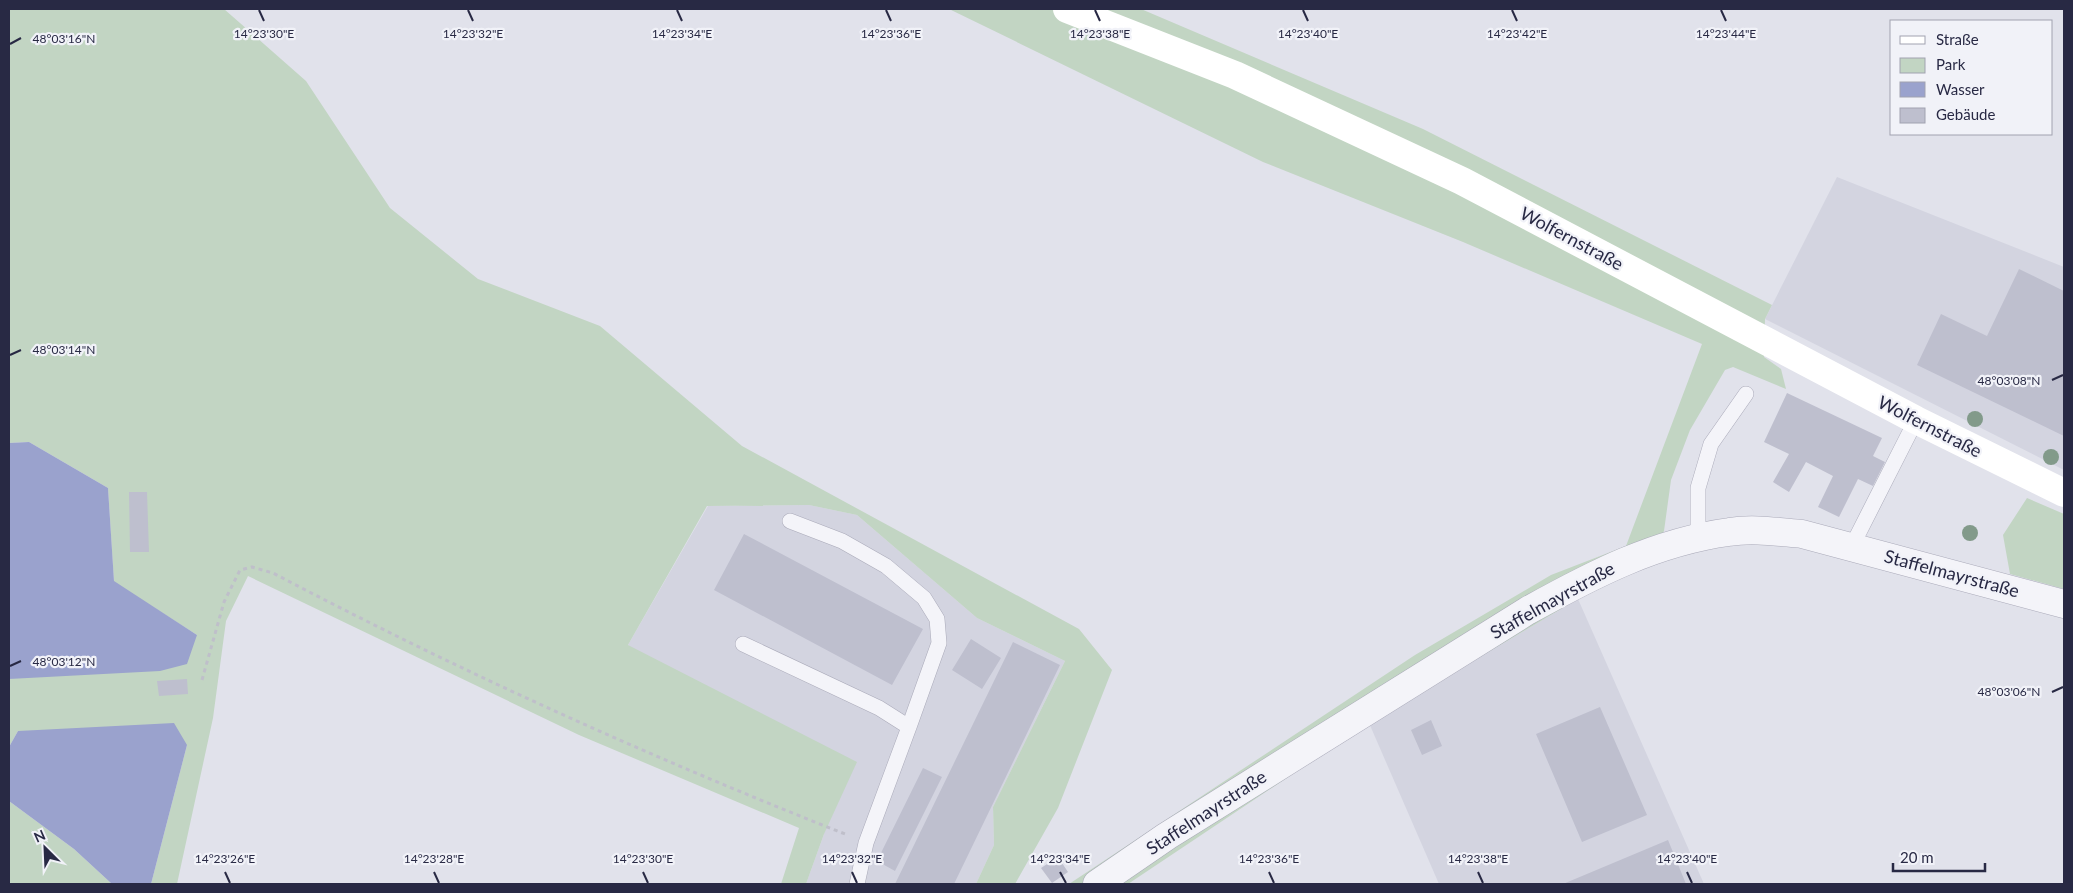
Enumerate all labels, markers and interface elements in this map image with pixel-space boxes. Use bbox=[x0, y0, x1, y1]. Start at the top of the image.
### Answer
legend bbox=[1890, 20, 2053, 135]
text: 14°23'30"E bbox=[234, 26, 294, 41]
text: 14°23'32"E bbox=[443, 26, 503, 41]
text: 14°23'34"E bbox=[652, 26, 712, 41]
text: 14°23'36"E bbox=[861, 26, 921, 41]
text: 14°23'38"E bbox=[1070, 26, 1130, 41]
text: 14°23'40"E bbox=[1278, 26, 1338, 41]
text: 14°23'42"E bbox=[1487, 26, 1547, 41]
text: 14°23'44"E bbox=[1696, 26, 1756, 41]
text: Straße bbox=[1936, 30, 1979, 48]
text: 48°03'16"N bbox=[33, 31, 95, 46]
text: Park bbox=[1936, 55, 1966, 73]
text: Wasser bbox=[1936, 80, 1985, 98]
text: Gebäude bbox=[1936, 105, 1995, 123]
street label: Wolfernstraße bbox=[1517, 202, 1627, 274]
text: 48°03'14"N bbox=[33, 342, 95, 357]
text: 48°03'08"N bbox=[1978, 373, 2040, 388]
street label: Wolfernstraße bbox=[1874, 390, 1986, 462]
street label: Staffelmayrstraße bbox=[1882, 544, 2022, 602]
street label: Staffelmayrstraße bbox=[1486, 557, 1618, 643]
text: 48°03'12"N bbox=[33, 654, 95, 669]
text: 48°03'06"N bbox=[1978, 684, 2040, 699]
street label: Staffelmayrstraße bbox=[1142, 765, 1270, 859]
north arrow bbox=[20, 823, 70, 873]
text: N bbox=[31, 826, 48, 846]
scale bar bbox=[1893, 840, 1986, 872]
text: 20 m bbox=[1900, 848, 1934, 866]
text: 14°23'26"E bbox=[195, 851, 255, 866]
text: 14°23'28"E bbox=[404, 851, 464, 866]
text: 14°23'30"E bbox=[613, 851, 673, 866]
text: 14°23'32"E bbox=[822, 851, 882, 866]
text: 14°23'34"E bbox=[1030, 851, 1090, 866]
text: 14°23'36"E bbox=[1239, 851, 1299, 866]
text: 14°23'38"E bbox=[1448, 851, 1508, 866]
text: 14°23'40"E bbox=[1657, 851, 1717, 866]

